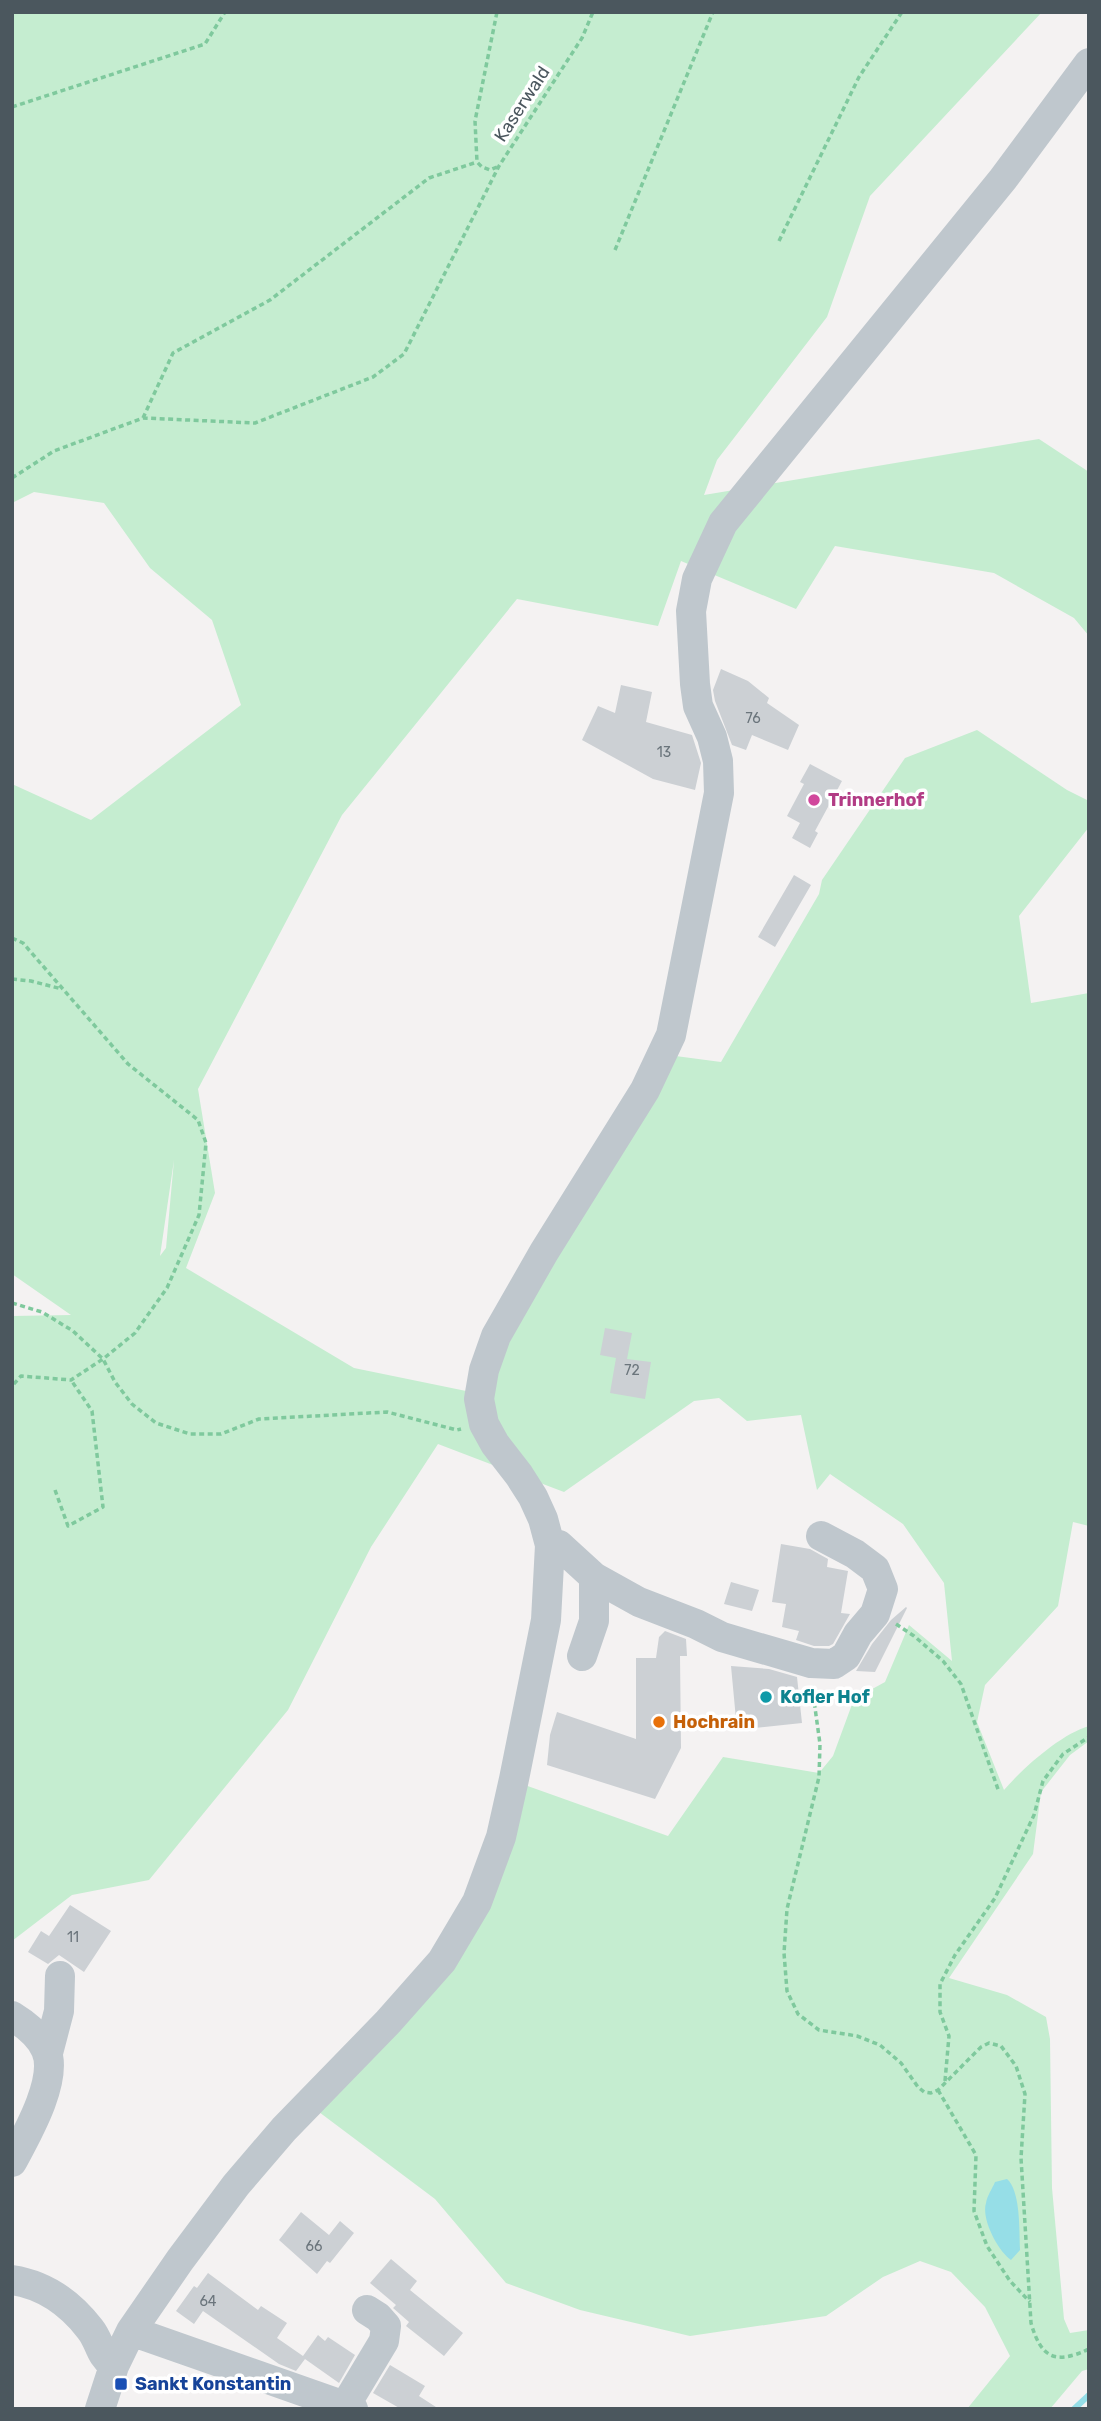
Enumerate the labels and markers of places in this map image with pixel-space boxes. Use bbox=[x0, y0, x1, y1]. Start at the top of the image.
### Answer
place label: Trinnerhof bbox=[828, 789, 924, 811]
marker: Trinnerhof bbox=[806, 792, 822, 808]
place label: Kofler Hof bbox=[780, 1686, 870, 1708]
marker: Kofler Hof bbox=[758, 1689, 774, 1705]
place label: Hochrain bbox=[673, 1711, 755, 1733]
marker: Hochrain bbox=[651, 1714, 667, 1730]
place label: Sankt Konstantin bbox=[135, 2373, 291, 2395]
marker: Sankt Konstantin bbox=[113, 2376, 129, 2392]

